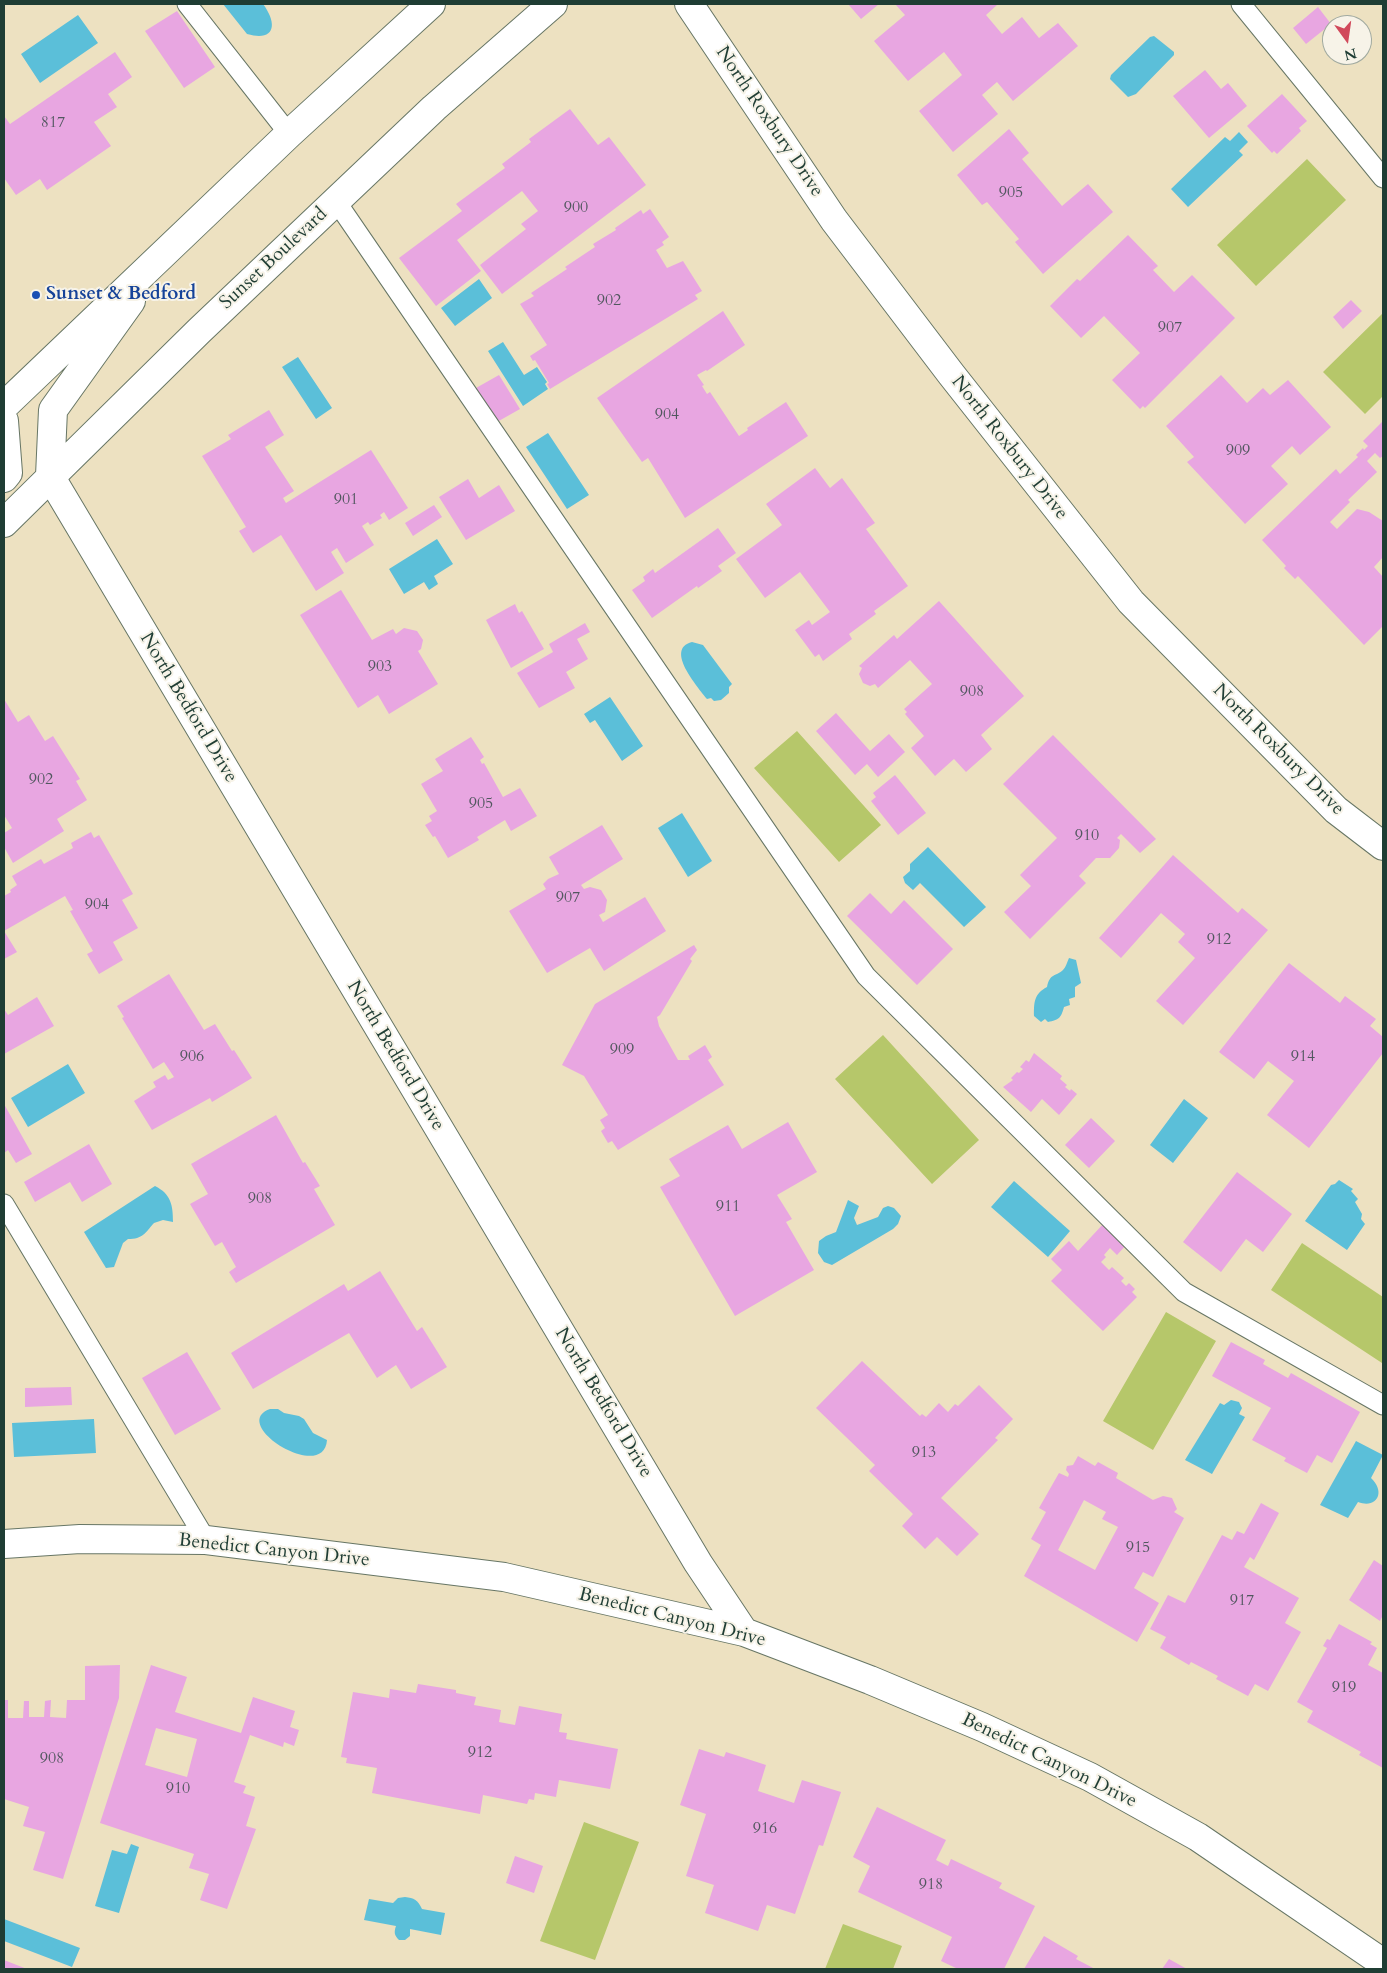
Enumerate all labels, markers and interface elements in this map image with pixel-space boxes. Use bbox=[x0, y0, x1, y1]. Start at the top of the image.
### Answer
north arrow bbox=[1322, 15, 1372, 65]
street label: North Roxbury Drive bbox=[710, 42, 828, 202]
text: N bbox=[1342, 43, 1359, 65]
house number: 817 bbox=[41, 113, 65, 133]
house number: 905 bbox=[999, 183, 1023, 203]
house number: 900 bbox=[564, 198, 588, 218]
street label: Sunset Boulevard bbox=[215, 203, 333, 315]
place label: Sunset & Bedford bbox=[46, 284, 196, 306]
marker: Sunset & Bedford bbox=[30, 289, 42, 301]
house number: 902 bbox=[597, 291, 621, 311]
house number: 907 bbox=[1158, 318, 1182, 338]
street label: North Roxbury Drive bbox=[946, 371, 1072, 525]
house number: 904 bbox=[655, 405, 679, 425]
house number: 909 bbox=[1226, 441, 1250, 461]
house number: 901 bbox=[334, 490, 358, 510]
street label: North Bedford Drive bbox=[134, 629, 242, 787]
house number: 903 bbox=[368, 657, 392, 677]
street label: North Roxbury Drive bbox=[1208, 680, 1348, 820]
house number: 908 bbox=[960, 682, 984, 702]
house number: 902 bbox=[29, 770, 53, 790]
house number: 905 bbox=[469, 794, 493, 814]
house number: 910 bbox=[1075, 826, 1099, 846]
house number: 907 bbox=[556, 888, 580, 908]
house number: 904 bbox=[85, 895, 109, 915]
house number: 912 bbox=[1207, 930, 1231, 950]
street label: North Bedford Drive bbox=[341, 977, 449, 1135]
house number: 909 bbox=[610, 1040, 634, 1060]
house number: 906 bbox=[180, 1047, 204, 1067]
house number: 914 bbox=[1291, 1047, 1315, 1067]
house number: 908 bbox=[248, 1189, 272, 1209]
house number: 911 bbox=[716, 1197, 740, 1217]
street label: North Bedford Drive bbox=[549, 1324, 657, 1482]
house number: 913 bbox=[912, 1443, 936, 1463]
street label: Benedict Canyon Drive bbox=[177, 1530, 371, 1572]
house number: 915 bbox=[1126, 1538, 1150, 1558]
street label: Benedict Canyon Drive bbox=[576, 1584, 768, 1652]
house number: 917 bbox=[1230, 1591, 1254, 1611]
house number: 919 bbox=[1332, 1678, 1356, 1698]
street label: Benedict Canyon Drive bbox=[958, 1709, 1140, 1813]
house number: 912 bbox=[468, 1743, 492, 1763]
house number: 908 bbox=[40, 1749, 64, 1769]
house number: 910 bbox=[166, 1779, 190, 1799]
house number: 916 bbox=[753, 1819, 777, 1839]
house number: 918 bbox=[919, 1875, 943, 1895]

